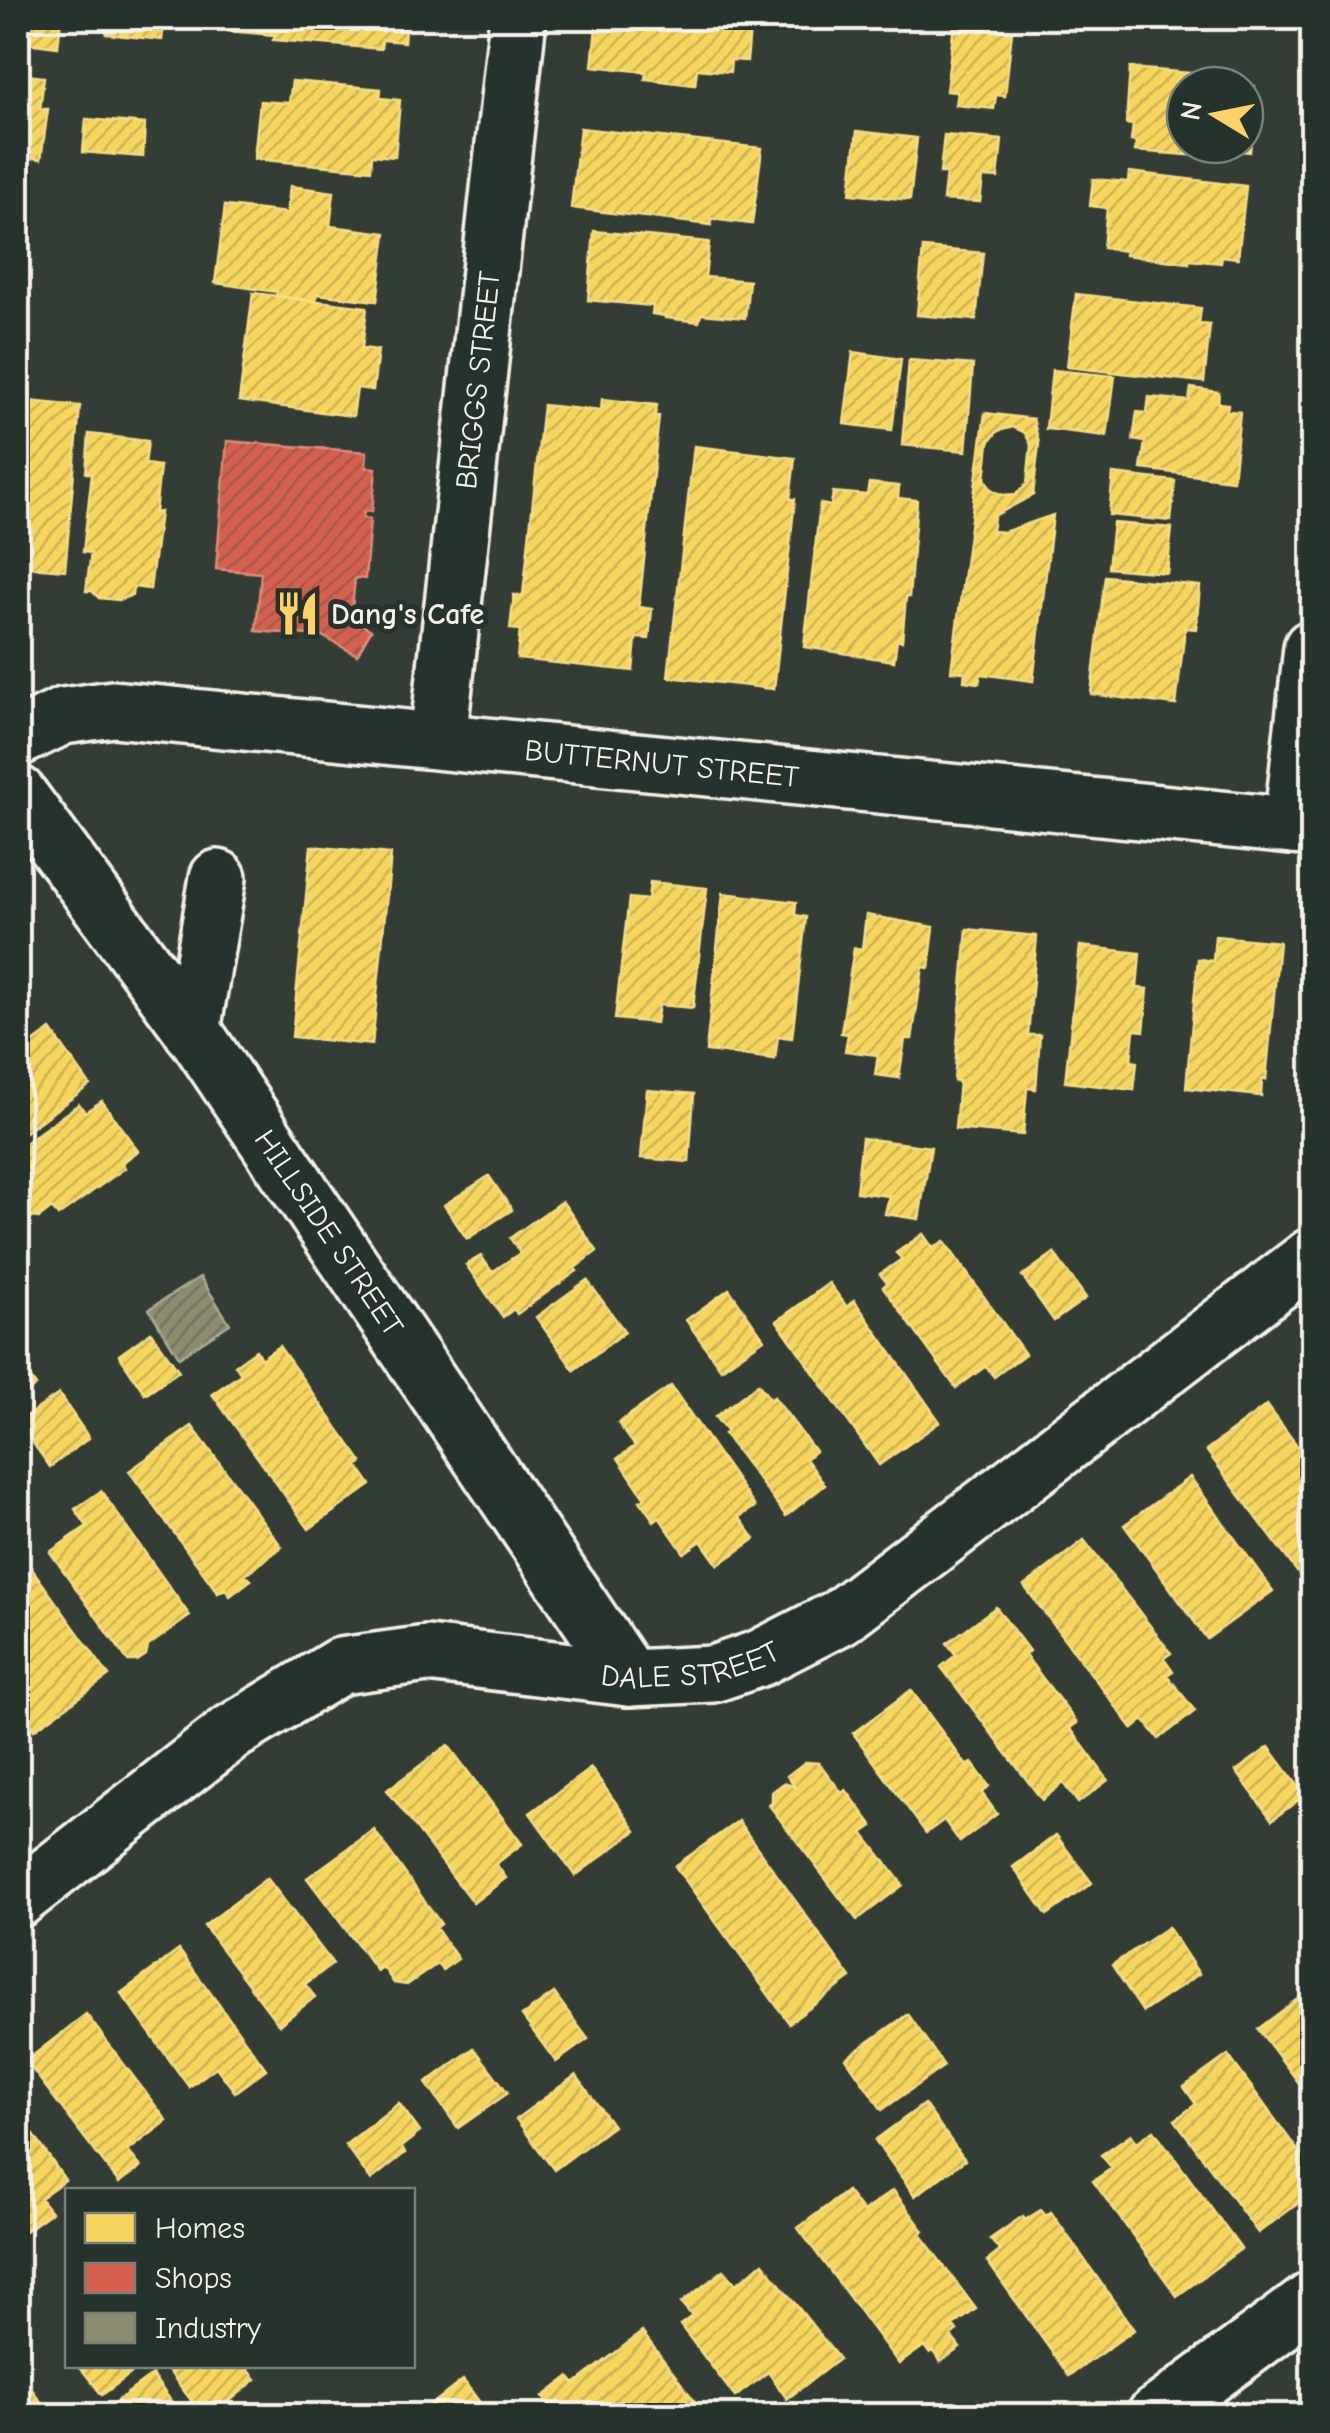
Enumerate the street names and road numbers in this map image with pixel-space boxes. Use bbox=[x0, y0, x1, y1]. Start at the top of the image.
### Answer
street label: BRIGGS STREET bbox=[448, 269, 507, 491]
street label: BUTTERNUT STREET bbox=[523, 732, 801, 795]
street label: HILLSIDE STREET bbox=[247, 1123, 411, 1343]
street label: DALE STREET bbox=[599, 1633, 786, 1696]

